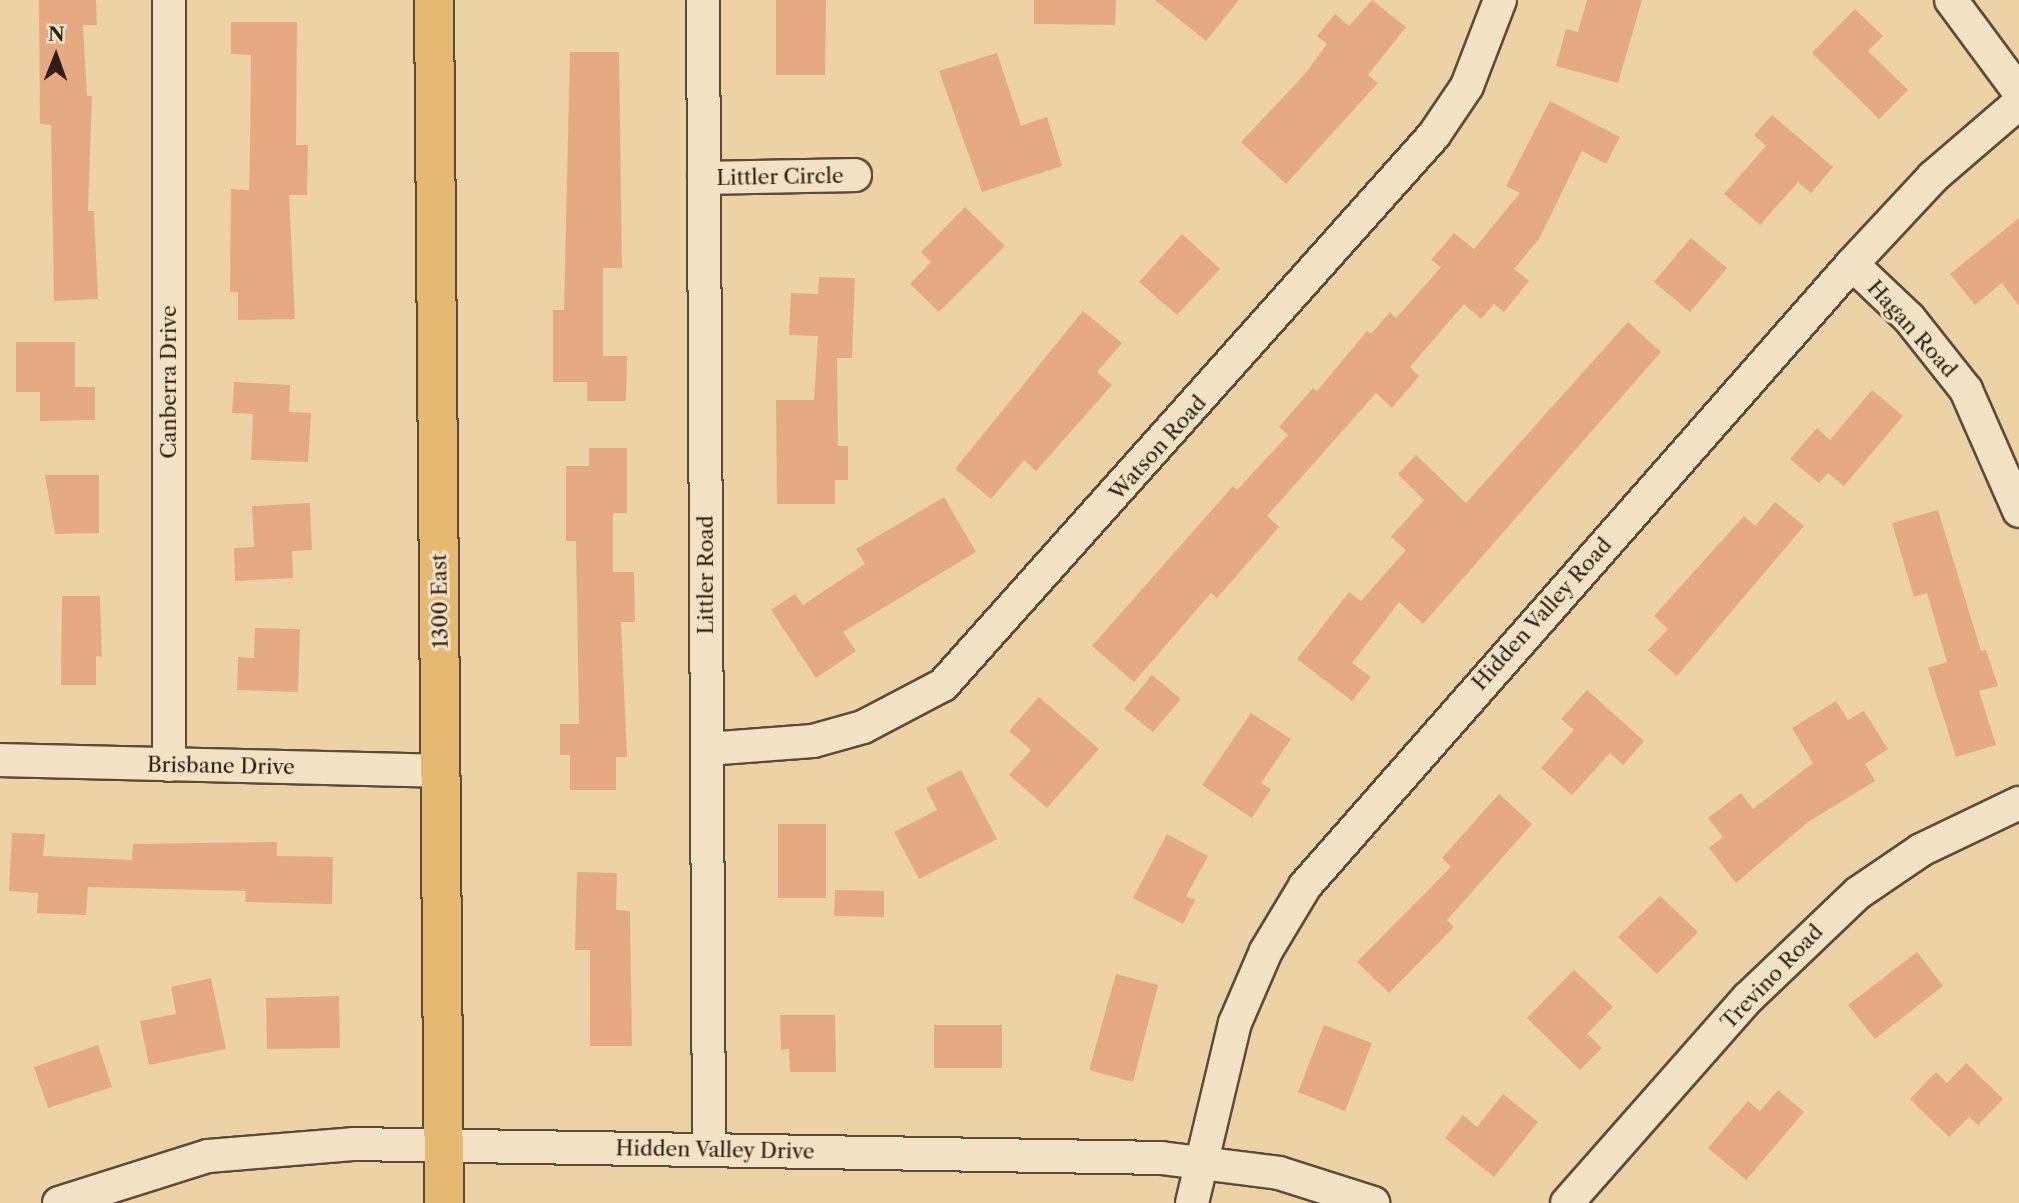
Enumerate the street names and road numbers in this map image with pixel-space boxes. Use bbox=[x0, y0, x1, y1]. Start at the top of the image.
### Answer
street label: Littler Circle bbox=[716, 163, 844, 191]
street label: Hagan Road bbox=[1862, 275, 1962, 383]
street label: Canberra Drive bbox=[156, 305, 182, 459]
street label: Watson Road bbox=[1104, 390, 1212, 506]
street label: Littler Road bbox=[693, 515, 719, 635]
street label: Hidden Valley Road bbox=[1466, 532, 1618, 696]
street label: 1300 East bbox=[427, 553, 453, 649]
street label: Brisbane Drive bbox=[147, 752, 295, 780]
street label: Trevino Road bbox=[1716, 919, 1828, 1035]
street label: Hidden Valley Drive bbox=[615, 1136, 815, 1164]

